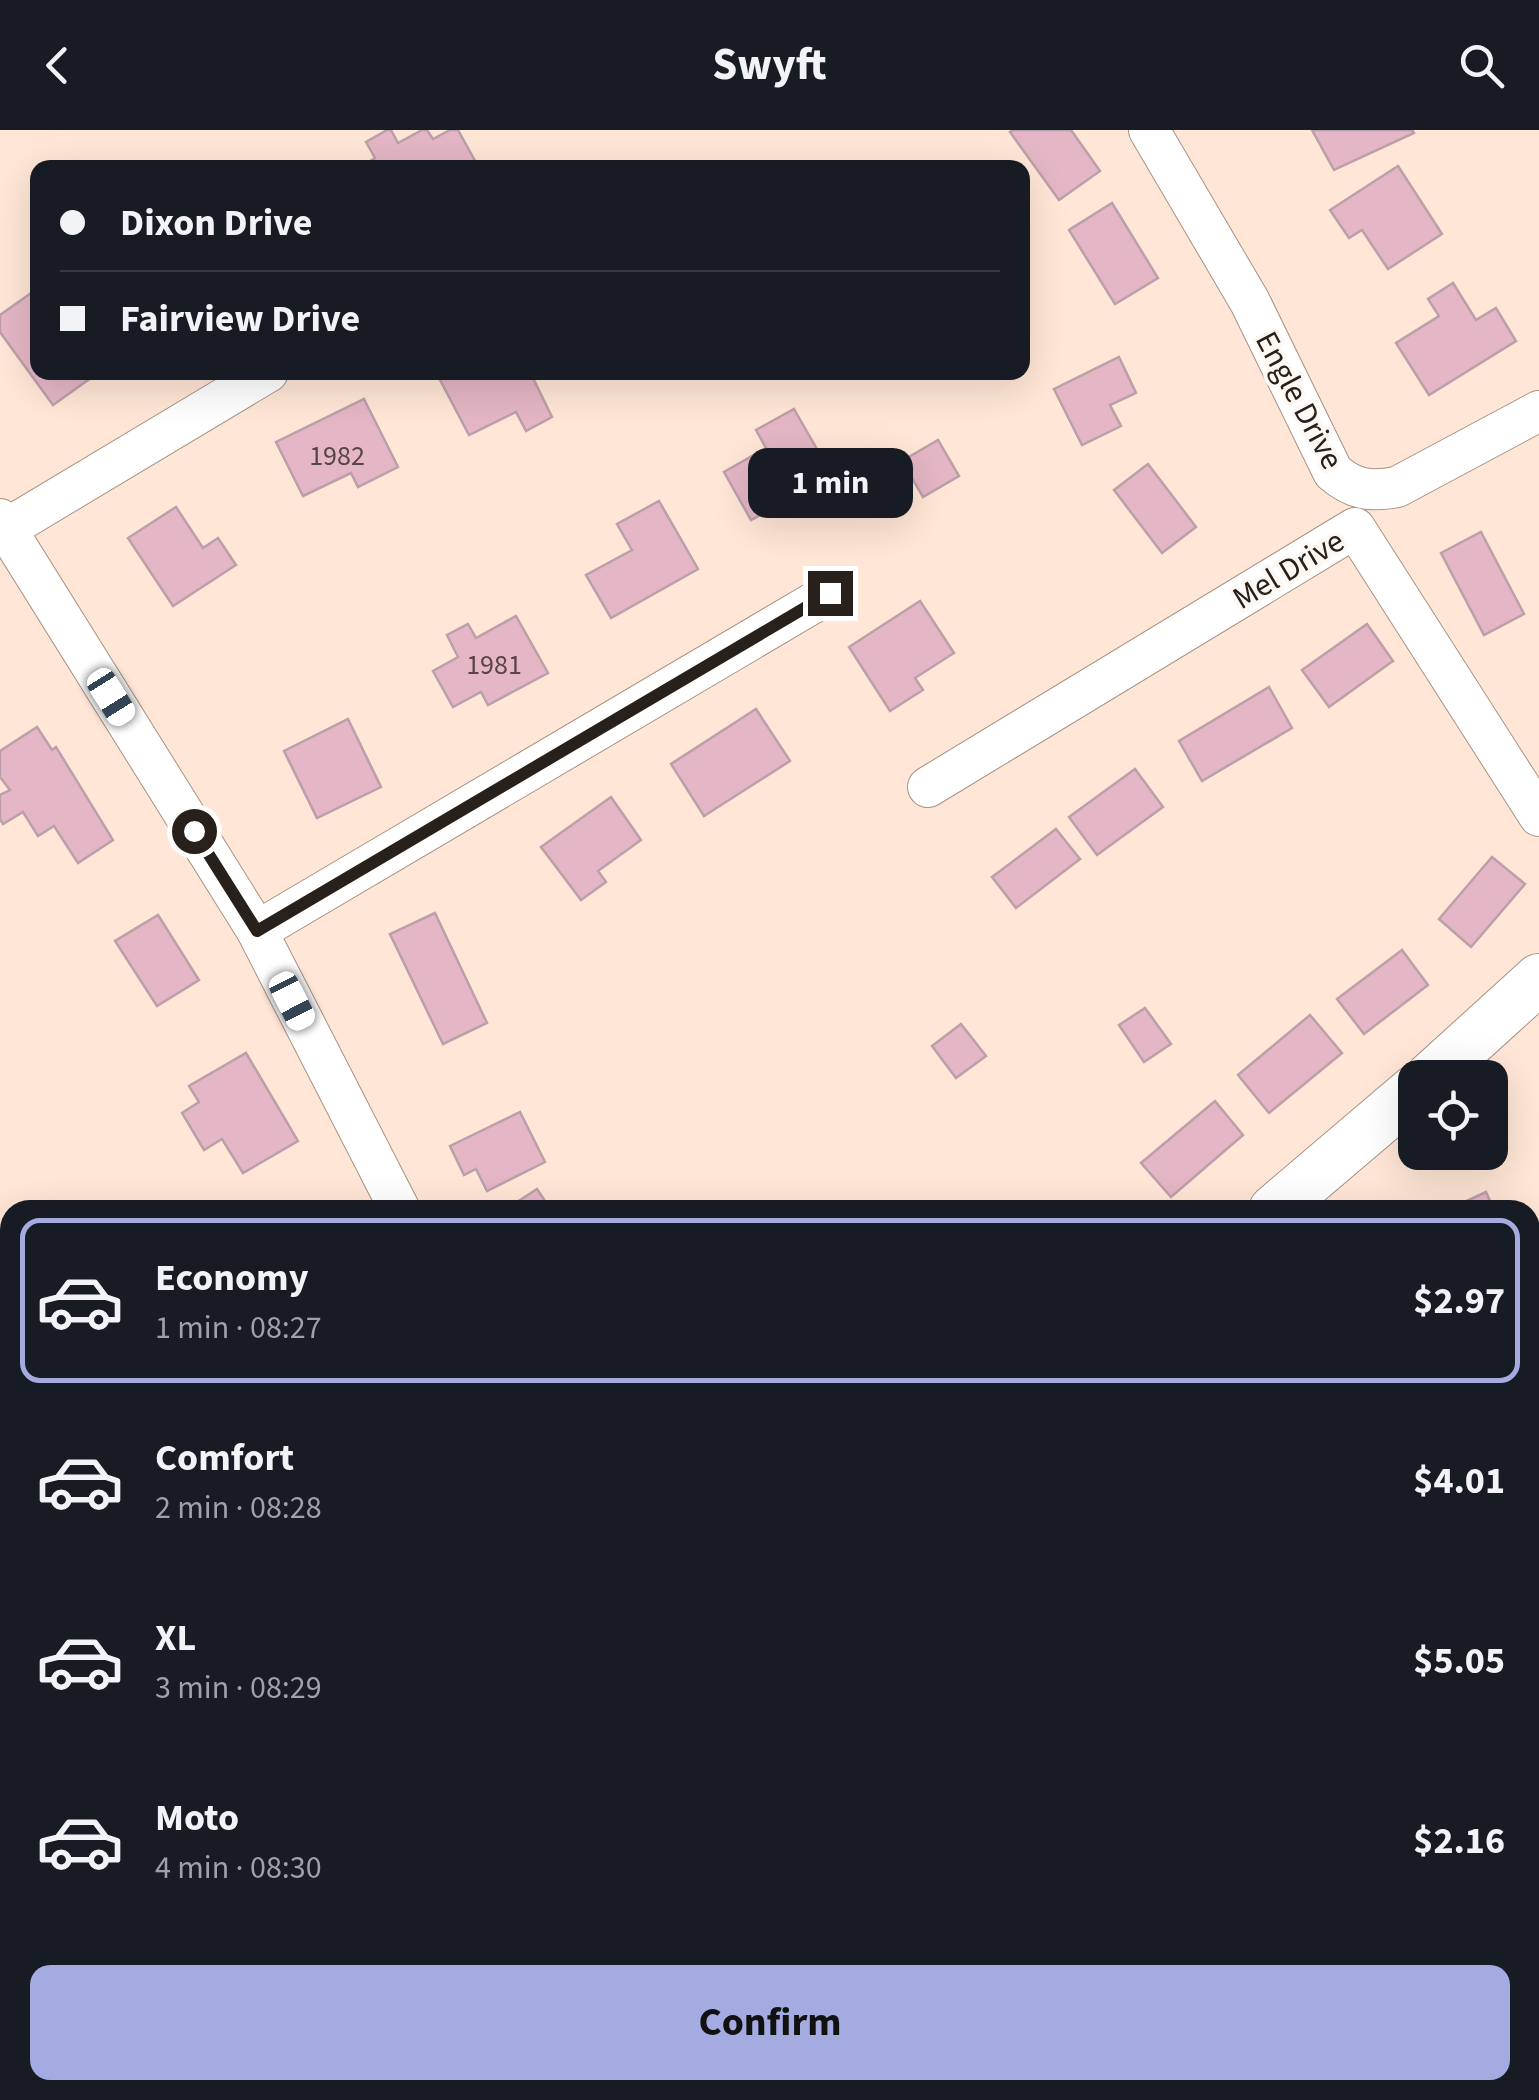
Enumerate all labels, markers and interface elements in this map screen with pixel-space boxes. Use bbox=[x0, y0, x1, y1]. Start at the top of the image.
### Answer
text: Swyft bbox=[712, 33, 827, 97]
icon: back bbox=[30, 38, 85, 93]
icon: search bbox=[1454, 38, 1509, 93]
text: Dixon Drive bbox=[120, 196, 313, 250]
text: Fairview Drive bbox=[120, 292, 360, 346]
street label: Engle Drive bbox=[1244, 323, 1355, 478]
house number: 1982 bbox=[309, 436, 365, 476]
callout: 1 min bbox=[748, 448, 912, 518]
text: 1 min bbox=[792, 460, 869, 506]
street label: Mel Drive bbox=[1224, 518, 1353, 621]
route end bbox=[808, 571, 853, 616]
house number: 1981 bbox=[466, 645, 522, 685]
car bbox=[82, 664, 140, 730]
route start bbox=[172, 809, 217, 854]
car bbox=[265, 967, 319, 1035]
map controls bbox=[1398, 1060, 1508, 1170]
button: locate bbox=[1398, 1060, 1508, 1170]
text: Economy bbox=[155, 1251, 308, 1305]
icon: car bbox=[35, 1256, 125, 1346]
text: $2.97 bbox=[1413, 1274, 1505, 1328]
text: 1 min · 08:27 bbox=[155, 1305, 322, 1351]
text: Comfort bbox=[155, 1431, 294, 1485]
icon: car bbox=[35, 1436, 125, 1526]
text: $4.01 bbox=[1413, 1454, 1505, 1508]
text: 2 min · 08:28 bbox=[155, 1485, 322, 1531]
text: XL bbox=[155, 1611, 196, 1665]
icon: car bbox=[35, 1616, 125, 1706]
text: $5.05 bbox=[1413, 1634, 1505, 1688]
text: 3 min · 08:29 bbox=[155, 1665, 322, 1711]
text: Moto bbox=[155, 1791, 239, 1845]
icon: car bbox=[35, 1796, 125, 1886]
text: $2.16 bbox=[1413, 1814, 1505, 1868]
text: 4 min · 08:30 bbox=[155, 1845, 322, 1891]
button: Confirm bbox=[30, 1965, 1510, 2080]

